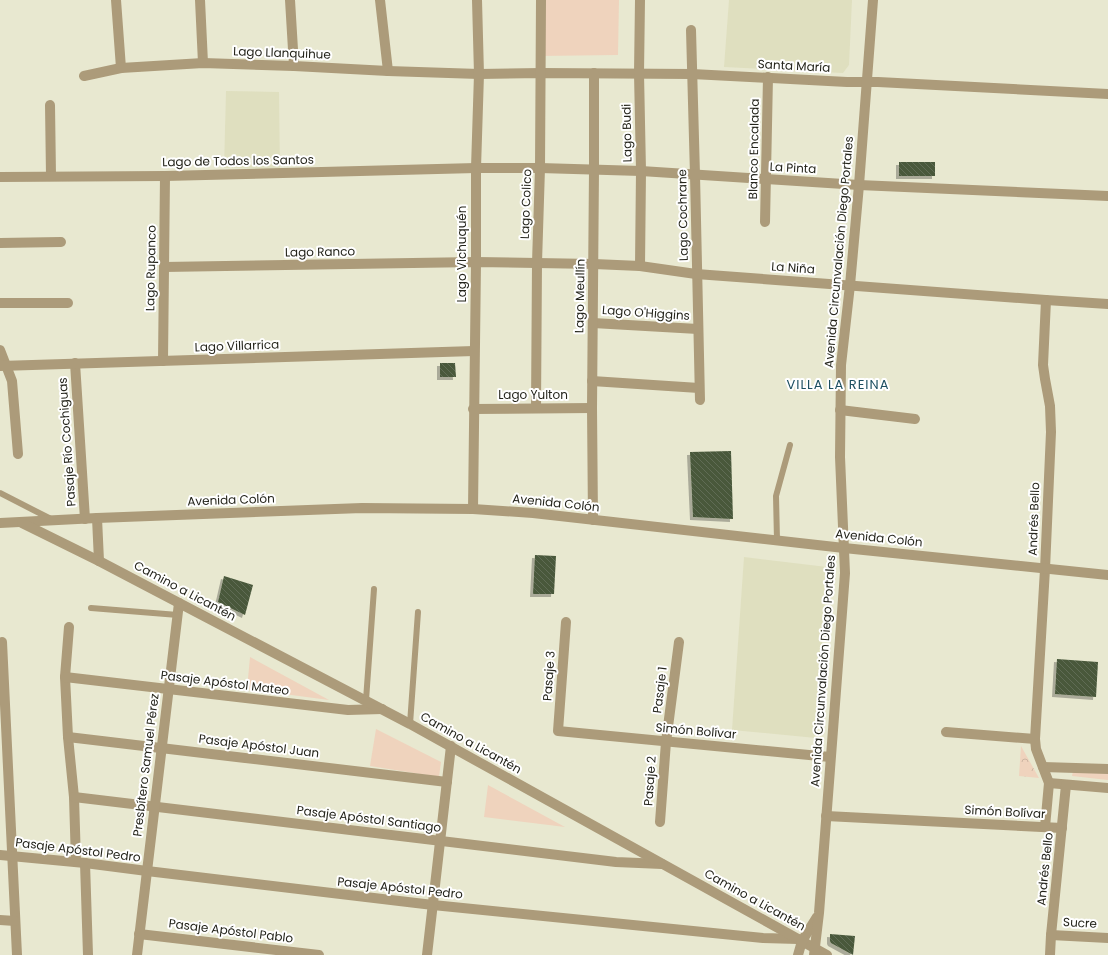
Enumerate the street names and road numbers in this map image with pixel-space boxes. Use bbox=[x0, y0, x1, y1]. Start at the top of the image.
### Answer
street label: Lago Llanquihue bbox=[233, 42, 331, 63]
street label: Santa María bbox=[757, 55, 831, 76]
street label: Blanco Encalada bbox=[744, 98, 763, 200]
street label: Lago Budi bbox=[617, 104, 636, 162]
street label: Avenida Circunvalación Diego Portales bbox=[820, 135, 857, 368]
street label: Lago de Todos los Santos bbox=[162, 151, 314, 170]
street label: La Pinta bbox=[769, 158, 817, 177]
street label: Lago Colico bbox=[516, 168, 535, 239]
street label: Lago Cochrane bbox=[673, 169, 692, 261]
street label: Lago Vichuquén bbox=[453, 206, 470, 302]
street label: Lago Rupanco bbox=[141, 224, 160, 311]
street label: Lago Ranco bbox=[285, 242, 356, 261]
street label: La Niña bbox=[771, 257, 815, 278]
street label: Lago Meullín bbox=[570, 259, 589, 333]
street label: Lago O'Higgins bbox=[602, 301, 691, 324]
street label: Lago Villarrica bbox=[194, 336, 280, 355]
street label: Pasaje Río Cochiguas bbox=[54, 377, 79, 507]
street label: Lago Yulton bbox=[498, 386, 568, 403]
street label: Andrés Bello bbox=[1024, 482, 1043, 556]
street label: Avenida Colón bbox=[187, 489, 275, 510]
street label: Avenida Colón bbox=[512, 489, 600, 516]
street label: Avenida Colón bbox=[835, 524, 923, 551]
street label: Avenida Circunvalación Diego Portales bbox=[806, 554, 839, 788]
street label: Camino a Licantén bbox=[131, 556, 239, 625]
street label: Pasaje 3 bbox=[538, 650, 559, 702]
street label: Pasaje Apóstol Mateo bbox=[160, 666, 291, 699]
street label: Pasaje 1 bbox=[648, 666, 671, 714]
street label: Presbítero Samuel Pérez bbox=[128, 692, 163, 837]
street label: Camino a Licantén bbox=[418, 708, 525, 777]
street label: Simón Bolívar bbox=[655, 718, 738, 743]
street label: Pasaje Apóstol Juan bbox=[198, 730, 320, 761]
street label: Pasaje 2 bbox=[639, 755, 660, 806]
street label: Pasaje Apóstol Santiago bbox=[296, 801, 443, 836]
street label: Simón Bolívar bbox=[964, 801, 1047, 822]
street label: Andrés Bello bbox=[1032, 831, 1057, 906]
street label: Pasaje Apóstol Pedro bbox=[14, 833, 142, 866]
street label: Camino a Licantén bbox=[702, 865, 809, 934]
street label: Pasaje Apóstol Pedro bbox=[336, 872, 464, 903]
street label: Sucre bbox=[1063, 913, 1097, 932]
street label: Pasaje Apóstol Pablo bbox=[168, 914, 295, 947]

